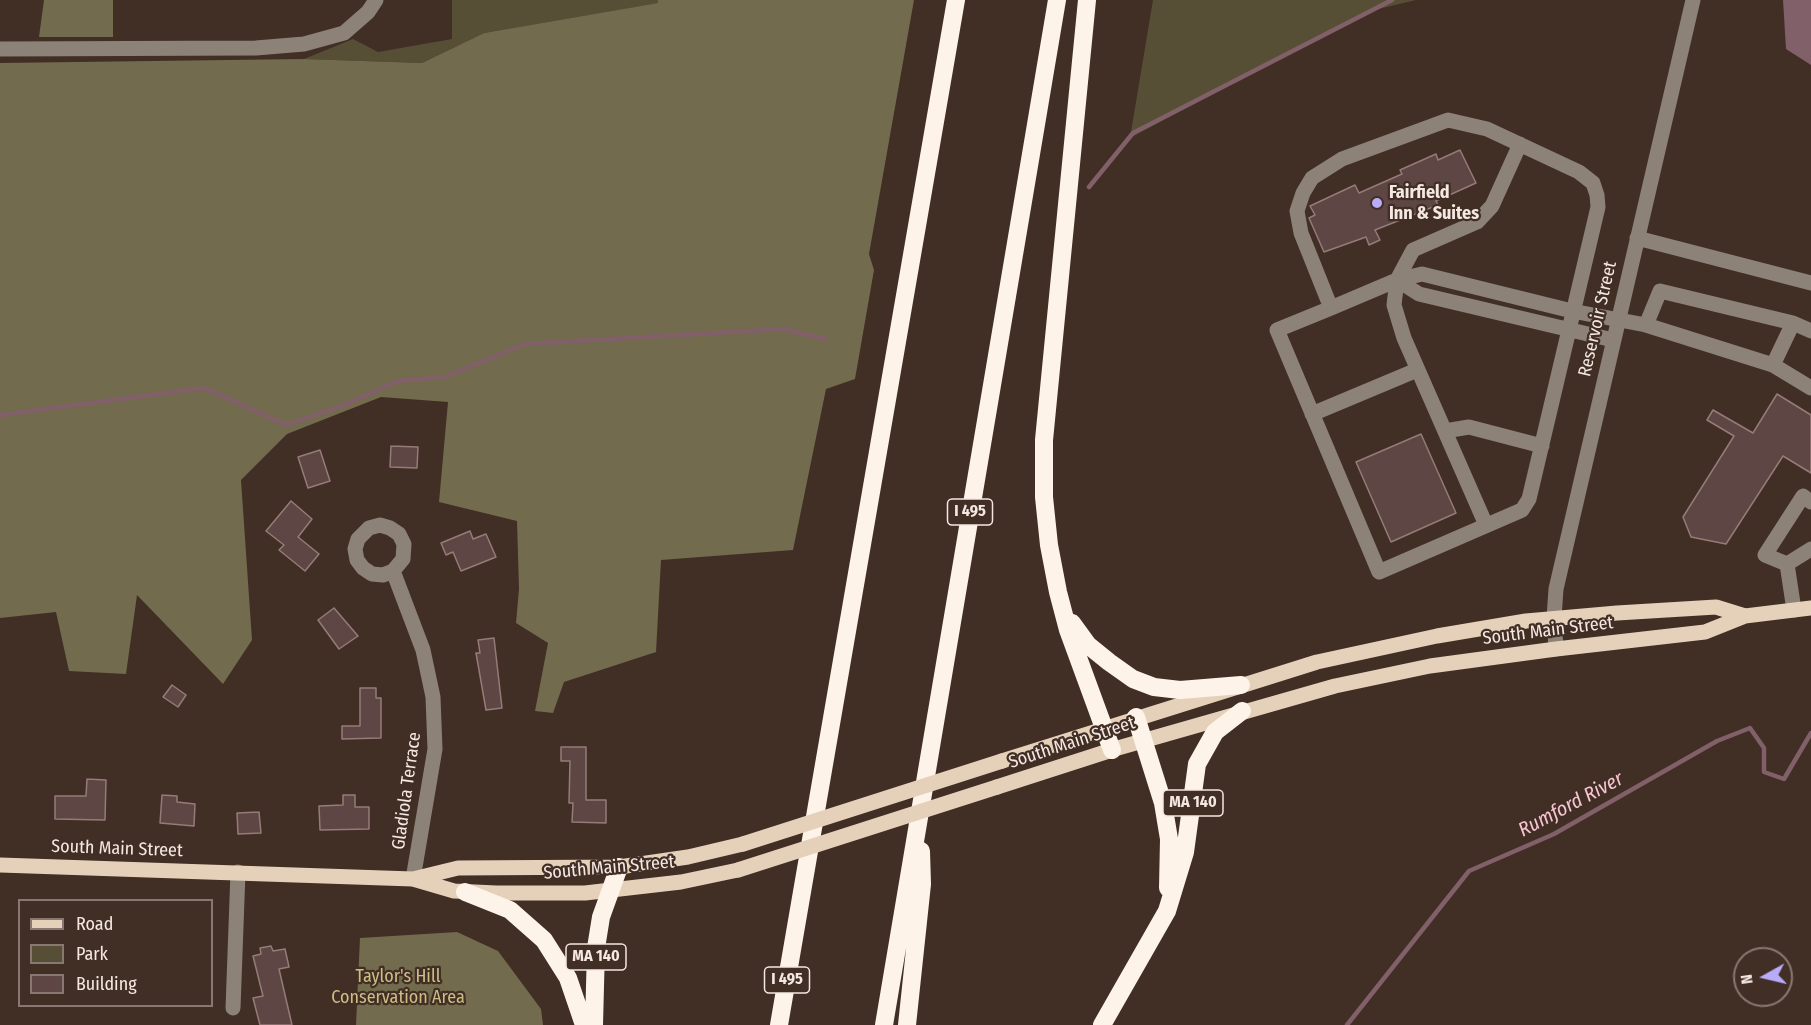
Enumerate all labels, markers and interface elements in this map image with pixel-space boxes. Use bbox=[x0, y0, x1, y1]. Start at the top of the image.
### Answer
place label: Fairfield Inn & Suites bbox=[1389, 182, 1479, 224]
marker: Fairfield Inn & Suites bbox=[1370, 196, 1384, 210]
street label: Reservoir Street bbox=[1574, 259, 1622, 379]
road number: I 495 bbox=[948, 499, 992, 525]
street label: South Main Street bbox=[1481, 612, 1615, 650]
street label: South Main Street bbox=[1006, 712, 1138, 774]
street label: Gladiola Terrace bbox=[388, 731, 426, 851]
water label: Rumford River bbox=[1514, 767, 1628, 843]
road number: MA 140 bbox=[1163, 790, 1223, 816]
street label: South Main Street bbox=[51, 836, 183, 862]
street label: South Main Street bbox=[543, 852, 675, 884]
legend bbox=[18, 899, 213, 1007]
text: Road bbox=[76, 913, 113, 935]
text: Park bbox=[76, 943, 108, 965]
road number: MA 140 bbox=[566, 944, 626, 970]
north arrow bbox=[1733, 947, 1793, 1007]
park label: Taylor's Hill Conservation Area bbox=[331, 966, 465, 1008]
road number: I 495 bbox=[764, 967, 810, 993]
text: Building bbox=[76, 973, 137, 995]
text: N bbox=[1737, 973, 1757, 985]

